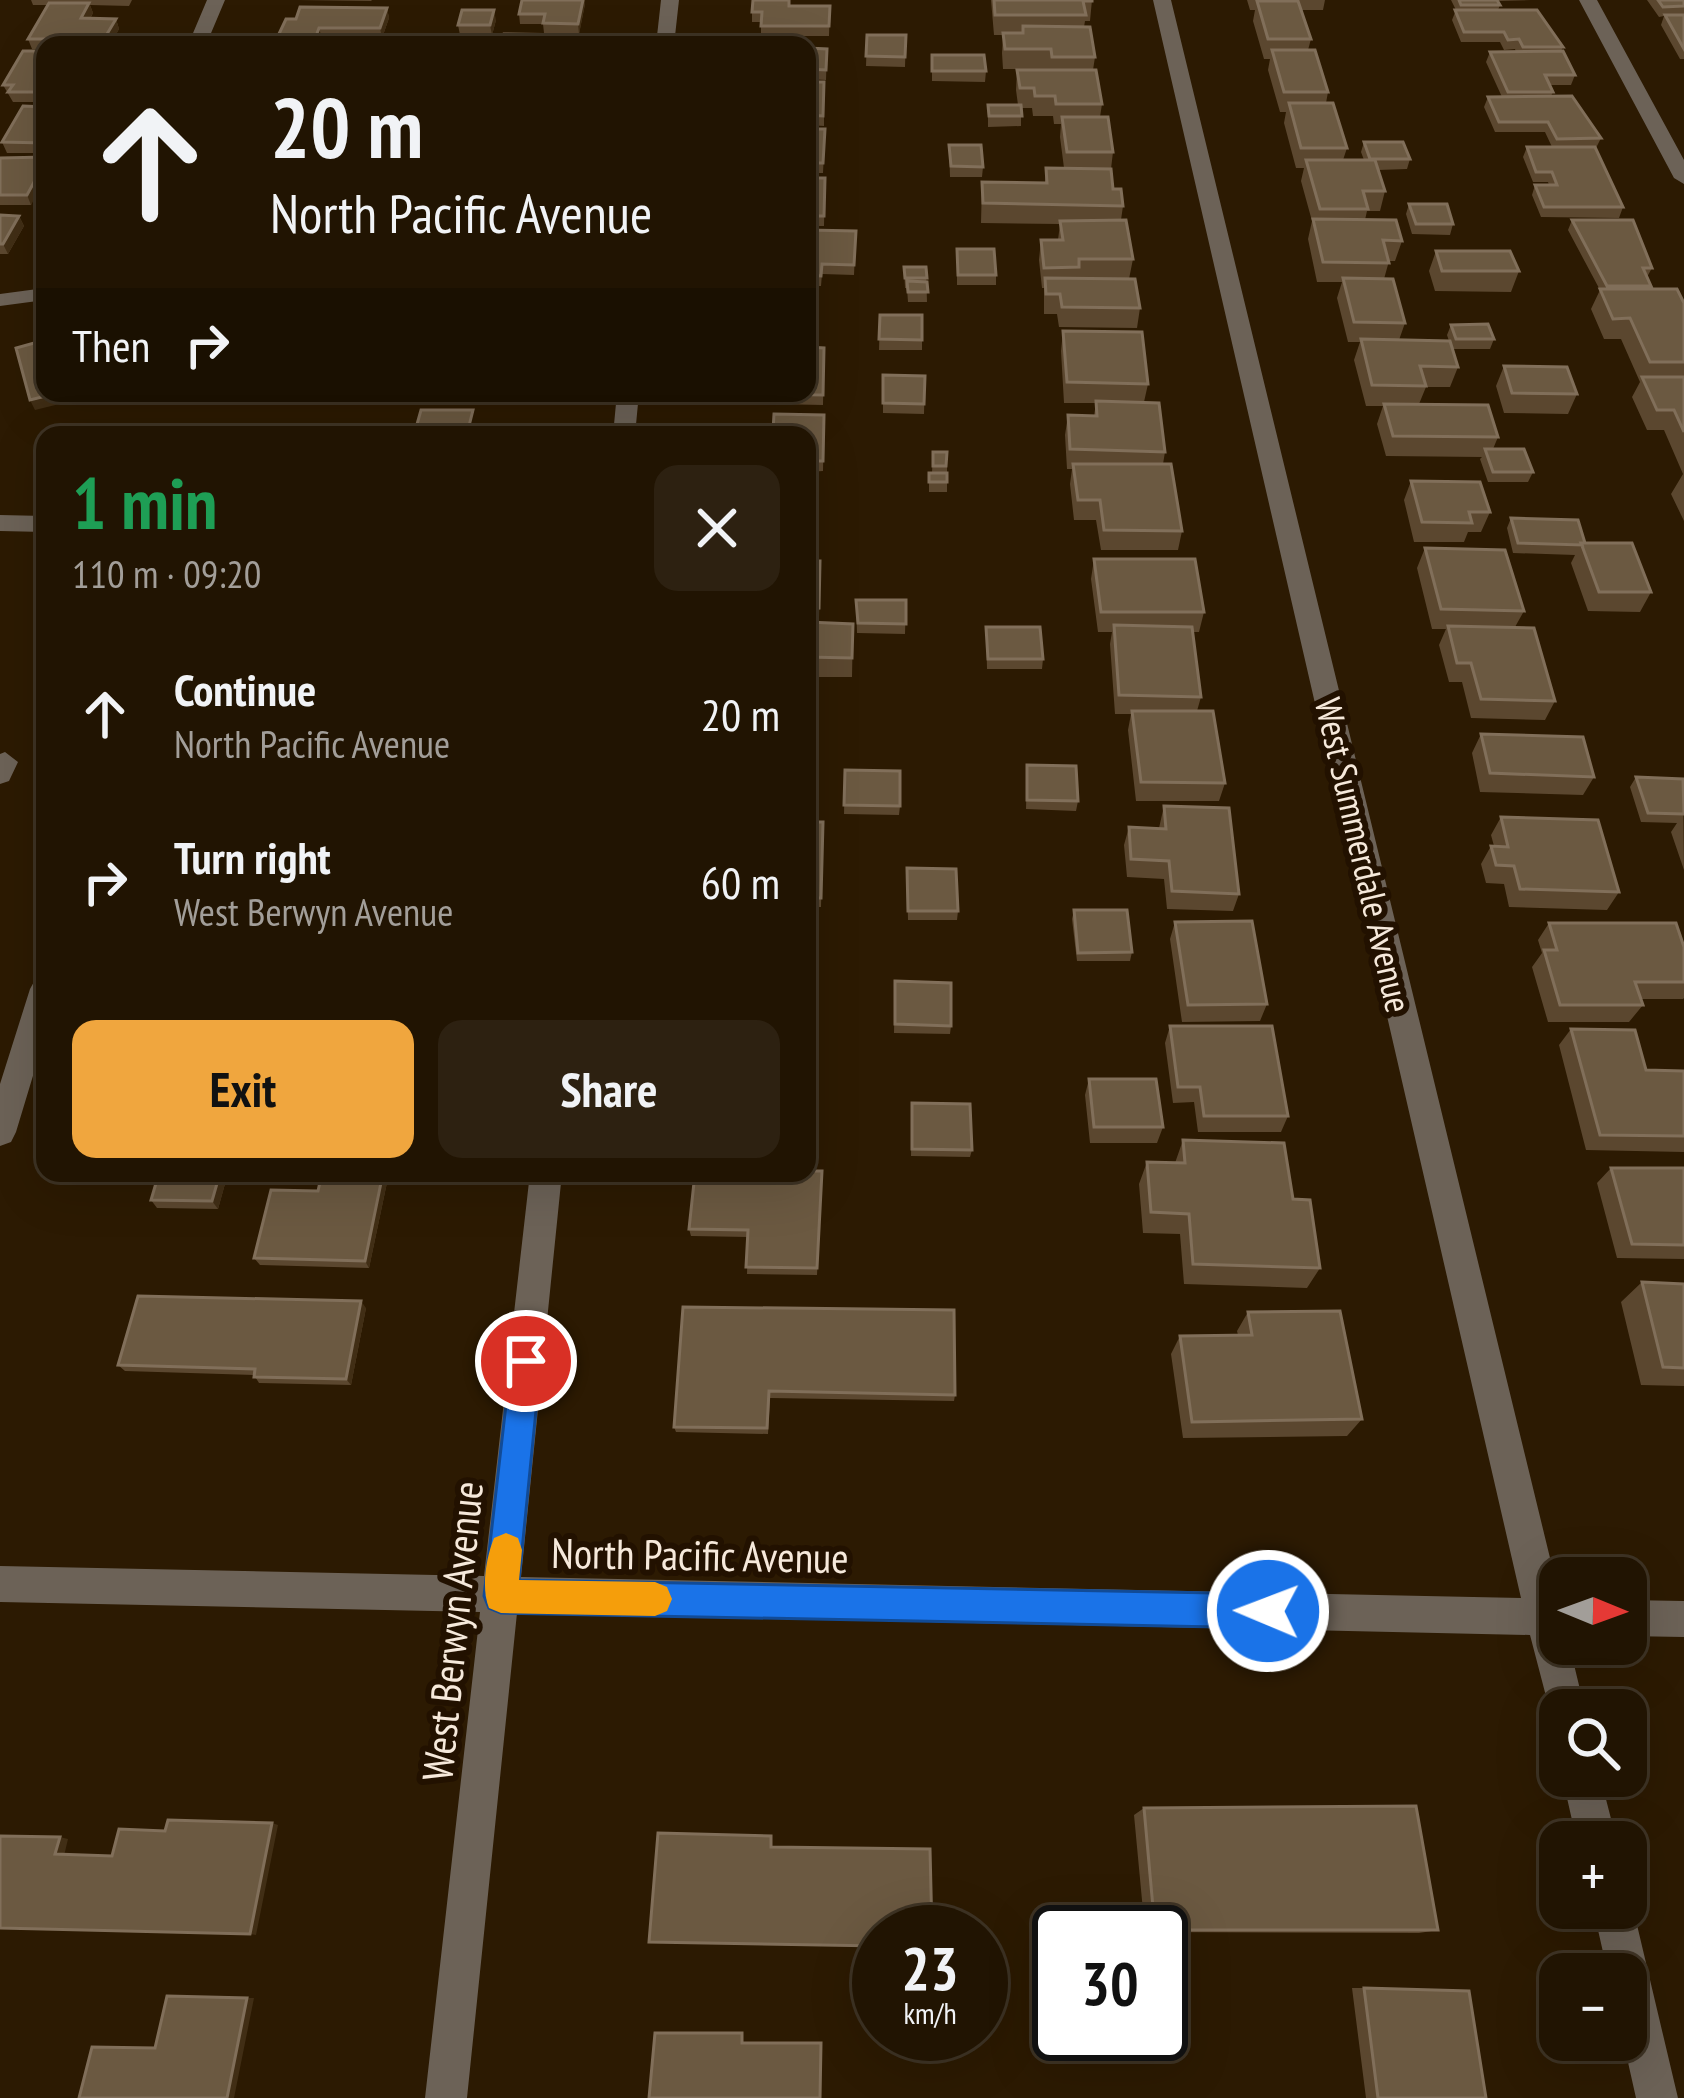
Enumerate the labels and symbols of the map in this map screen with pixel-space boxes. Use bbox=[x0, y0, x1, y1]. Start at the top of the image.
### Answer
street label: West Summerdale Avenue bbox=[1305, 693, 1423, 1017]
pin bbox=[475, 1310, 577, 1412]
street label: West Berwyn Avenue bbox=[409, 1479, 495, 1783]
street label: North Pacific Avenue bbox=[551, 1525, 849, 1585]
position arrow bbox=[1205, 1548, 1331, 1674]
north arrow bbox=[1539, 1557, 1647, 1665]
speed limit sign: 30 bbox=[1032, 1905, 1188, 2061]

